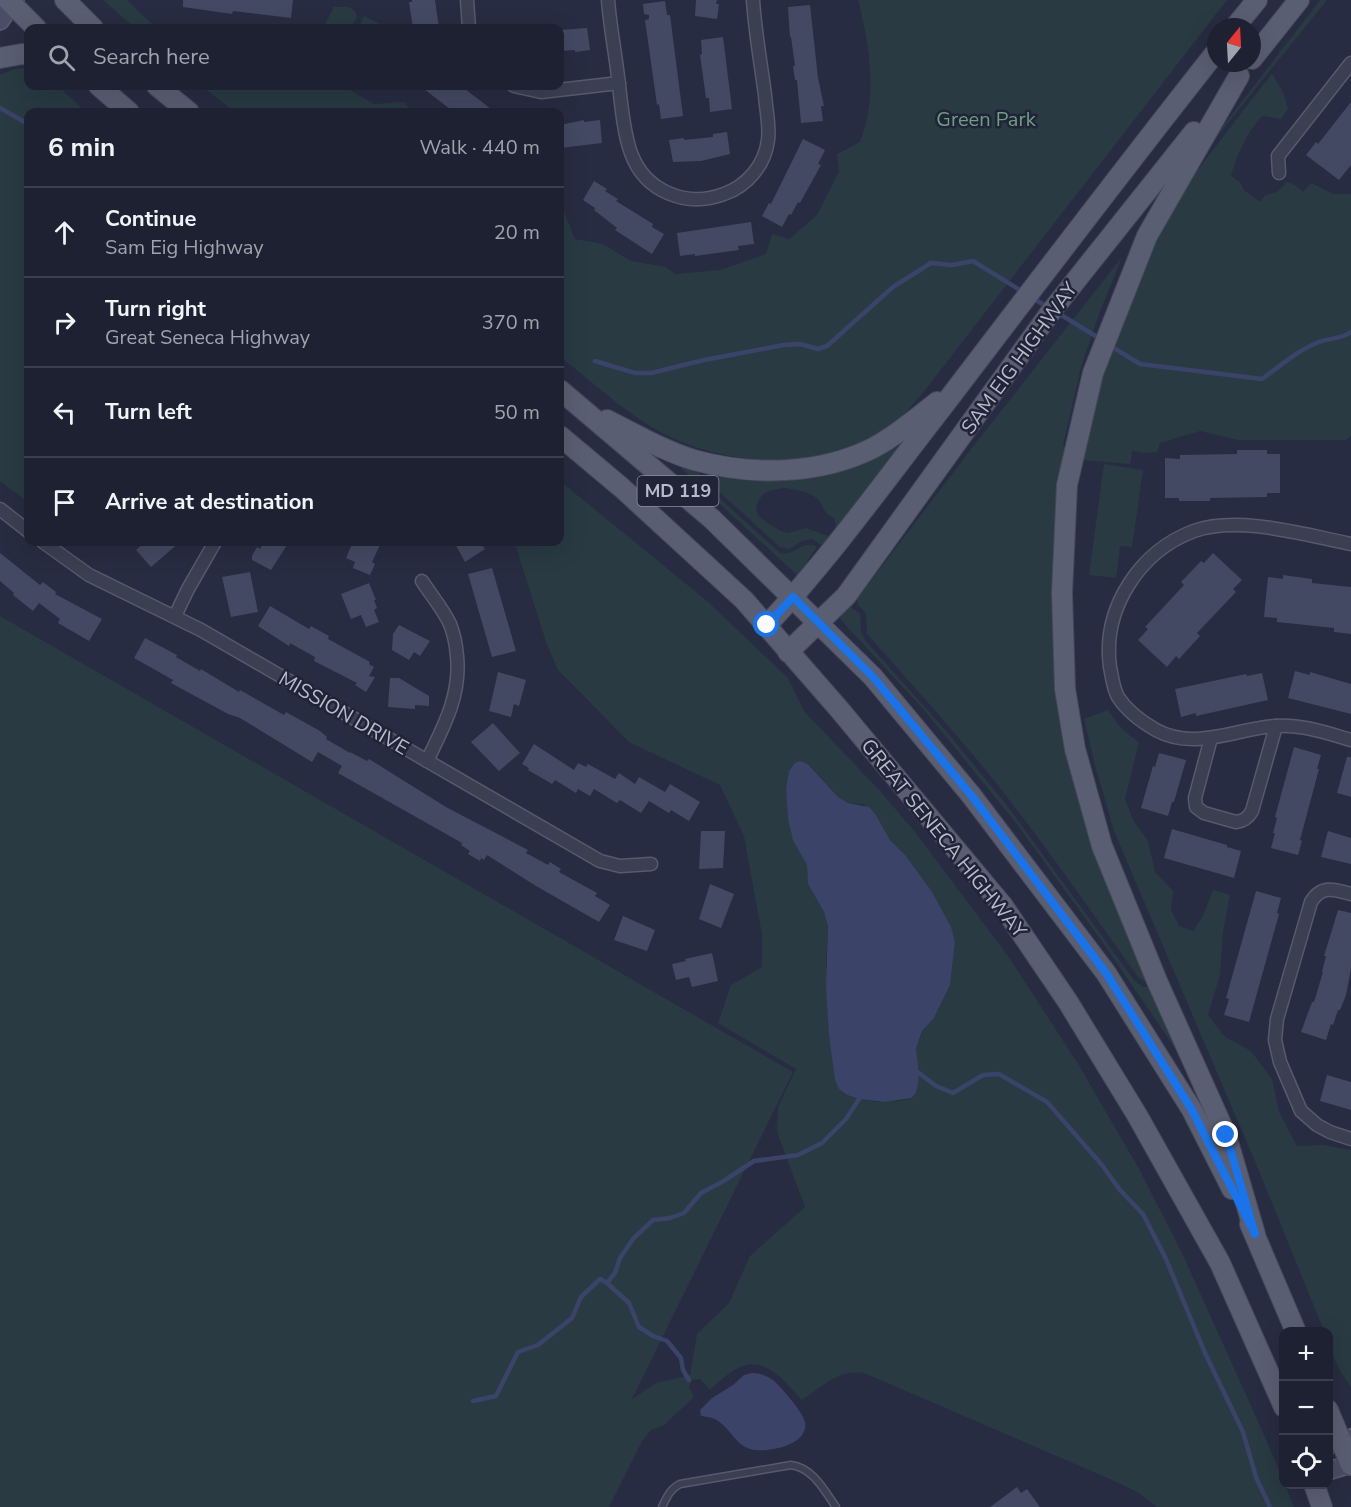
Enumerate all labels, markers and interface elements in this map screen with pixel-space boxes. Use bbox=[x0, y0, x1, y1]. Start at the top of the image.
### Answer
north arrow bbox=[1207, 18, 1261, 72]
search box bbox=[24, 24, 564, 90]
icon: search bbox=[45, 41, 78, 74]
text: Search here bbox=[93, 42, 210, 72]
park label: Green Park bbox=[936, 106, 1037, 133]
text: 6 min bbox=[48, 130, 115, 165]
text: Walk · 440 m bbox=[420, 134, 540, 161]
text: Continue bbox=[105, 204, 196, 234]
icon: ahead bbox=[48, 216, 81, 249]
text: 20 m bbox=[494, 219, 540, 246]
text: Sam Eig Highway bbox=[105, 234, 264, 261]
street label: SAM EIG HIGHWAY bbox=[955, 276, 1084, 440]
text: Turn right bbox=[105, 294, 206, 324]
icon: right bbox=[48, 306, 81, 339]
text: 370 m bbox=[482, 309, 540, 336]
text: Great Seneca Highway bbox=[105, 324, 310, 351]
icon: left bbox=[48, 396, 81, 429]
text: Turn left bbox=[105, 397, 192, 427]
text: 50 m bbox=[494, 399, 540, 426]
road number: MD 119 bbox=[638, 476, 718, 506]
icon: arrive bbox=[48, 486, 81, 519]
text: Arrive at destination bbox=[105, 487, 314, 517]
route start bbox=[753, 611, 779, 637]
street label: MISSION DRIVE bbox=[274, 665, 414, 762]
street label: GREAT SENECA HIGHWAY bbox=[855, 733, 1033, 944]
route end bbox=[1212, 1121, 1238, 1147]
map controls bbox=[1279, 1327, 1333, 1489]
button: + bbox=[1279, 1327, 1333, 1381]
button: − bbox=[1279, 1381, 1333, 1435]
button: locate bbox=[1279, 1435, 1333, 1489]

